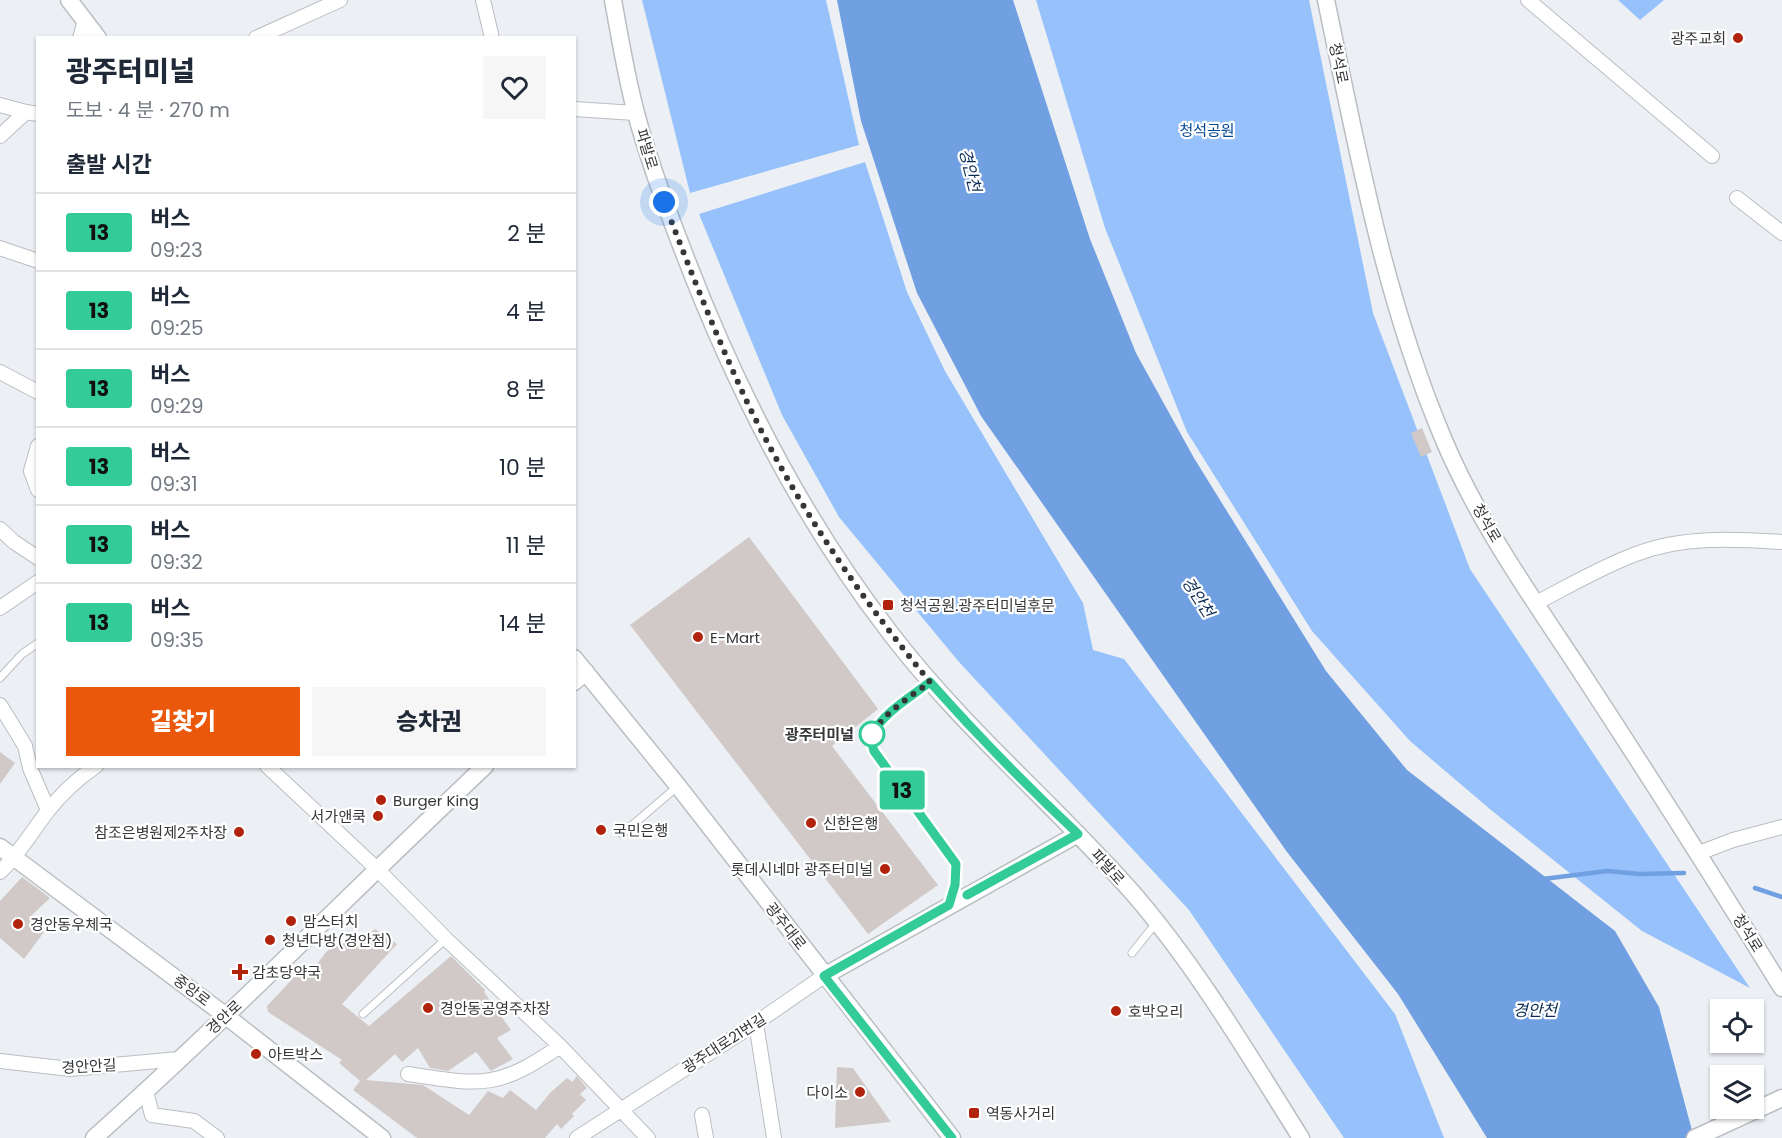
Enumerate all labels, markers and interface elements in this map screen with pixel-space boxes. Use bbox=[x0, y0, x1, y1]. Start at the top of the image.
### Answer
place label: 광주교회 bbox=[1671, 28, 1726, 49]
marker: 광주교회 bbox=[1731, 31, 1745, 45]
street label: 청석로 bbox=[1324, 41, 1354, 85]
text: 광주터미널 bbox=[66, 52, 195, 91]
button: heart bbox=[483, 56, 546, 119]
text: 도보 · 4 분 · 270 m bbox=[66, 96, 230, 124]
park label: 청석공원 bbox=[1179, 120, 1235, 141]
street label: 파발로 bbox=[631, 126, 663, 172]
water label: 경안천 bbox=[953, 146, 987, 196]
text: 출발 시간 bbox=[66, 149, 152, 180]
your location bbox=[649, 187, 679, 217]
text: 버스 bbox=[150, 203, 190, 234]
text: 13 bbox=[89, 218, 109, 247]
text: 2 분 bbox=[507, 218, 546, 249]
text: 09:23 bbox=[150, 236, 203, 264]
text: 버스 bbox=[150, 281, 190, 312]
text: 13 bbox=[89, 296, 109, 325]
text: 4 분 bbox=[506, 296, 546, 327]
text: 09:25 bbox=[150, 314, 203, 342]
text: 버스 bbox=[150, 359, 190, 390]
text: 13 bbox=[89, 374, 109, 403]
text: 8 분 bbox=[506, 374, 546, 405]
text: 09:29 bbox=[150, 392, 204, 420]
text: 버스 bbox=[150, 437, 190, 468]
text: 13 bbox=[89, 452, 109, 481]
text: 10 분 bbox=[499, 452, 546, 483]
text: 09:31 bbox=[150, 470, 198, 498]
street label: 청석로 bbox=[1468, 500, 1506, 546]
text: 버스 bbox=[150, 515, 190, 546]
text: 13 bbox=[89, 530, 109, 559]
text: 11 분 bbox=[506, 530, 546, 561]
text: 09:32 bbox=[150, 548, 203, 576]
water label: 경안천 bbox=[1176, 572, 1221, 624]
text: 버스 bbox=[150, 593, 190, 624]
place label: 청석공원.광주터미널후문 bbox=[900, 595, 1055, 616]
marker: 청석공원.광주터미널후문 bbox=[881, 598, 895, 612]
text: 13 bbox=[89, 608, 109, 637]
text: 14 분 bbox=[499, 608, 546, 639]
text: 09:35 bbox=[150, 626, 204, 654]
place label: E-Mart bbox=[710, 627, 760, 648]
marker: E-Mart bbox=[691, 630, 705, 644]
button: 길찾기 bbox=[66, 687, 300, 756]
button: 승차권 bbox=[312, 687, 546, 756]
marker: 광주터미널 bbox=[859, 721, 885, 747]
place label: 광주터미널 bbox=[785, 724, 854, 745]
line badge: 13 bbox=[875, 770, 929, 810]
text: 13 bbox=[892, 776, 912, 805]
place label: Burger King bbox=[393, 790, 479, 811]
marker: Burger King bbox=[374, 793, 388, 807]
place label: 서가앤쿡 bbox=[311, 806, 366, 827]
marker: 서가앤쿡 bbox=[371, 809, 385, 823]
place label: 신한은행 bbox=[823, 813, 878, 834]
marker: 신한은행 bbox=[804, 816, 818, 830]
place label: 국민은행 bbox=[613, 820, 668, 841]
place label: 참조은병원제2주차장 bbox=[94, 822, 227, 843]
marker: 국민은행 bbox=[594, 823, 608, 837]
marker: 참조은병원제2주차장 bbox=[232, 825, 246, 839]
street label: 파발로 bbox=[1086, 845, 1130, 889]
place label: 롯데시네마 광주터미널 bbox=[731, 859, 873, 880]
marker: 롯데시네마 광주터미널 bbox=[878, 862, 892, 876]
street label: 광주대로 bbox=[761, 898, 811, 954]
street label: 청석로 bbox=[1728, 910, 1768, 956]
place label: 맘스터치 bbox=[303, 911, 358, 932]
place label: 경안동우체국 bbox=[30, 914, 113, 935]
marker: 맘스터치 bbox=[284, 914, 298, 928]
marker: 경안동우체국 bbox=[11, 917, 25, 931]
place label: 청년다방(경안점) bbox=[282, 930, 392, 951]
marker: 청년다방(경안점) bbox=[263, 933, 277, 947]
place label: 감초당약국 bbox=[252, 962, 321, 983]
marker: 감초당약국 bbox=[233, 965, 247, 979]
street label: 중앙로 bbox=[169, 969, 215, 1011]
street label: 경안로 bbox=[202, 995, 246, 1039]
place label: 경안동공영주차장 bbox=[440, 998, 551, 1019]
water label: 경안천 bbox=[1513, 999, 1559, 1022]
map controls bbox=[1710, 999, 1764, 1119]
button: locate bbox=[1710, 999, 1764, 1053]
marker: 경안동공영주차장 bbox=[421, 1001, 435, 1015]
place label: 호박오리 bbox=[1128, 1001, 1183, 1022]
marker: 호박오리 bbox=[1109, 1004, 1123, 1018]
street label: 광주대로21번길 bbox=[678, 1008, 770, 1078]
place label: 아트박스 bbox=[268, 1044, 323, 1065]
marker: 아트박스 bbox=[249, 1047, 263, 1061]
street label: 경안안길 bbox=[61, 1054, 117, 1078]
button: layers bbox=[1710, 1065, 1764, 1119]
place label: 다이소 bbox=[807, 1082, 848, 1103]
marker: 다이소 bbox=[853, 1085, 867, 1099]
place label: 역동사거리 bbox=[986, 1103, 1055, 1124]
marker: 역동사거리 bbox=[967, 1106, 981, 1120]

